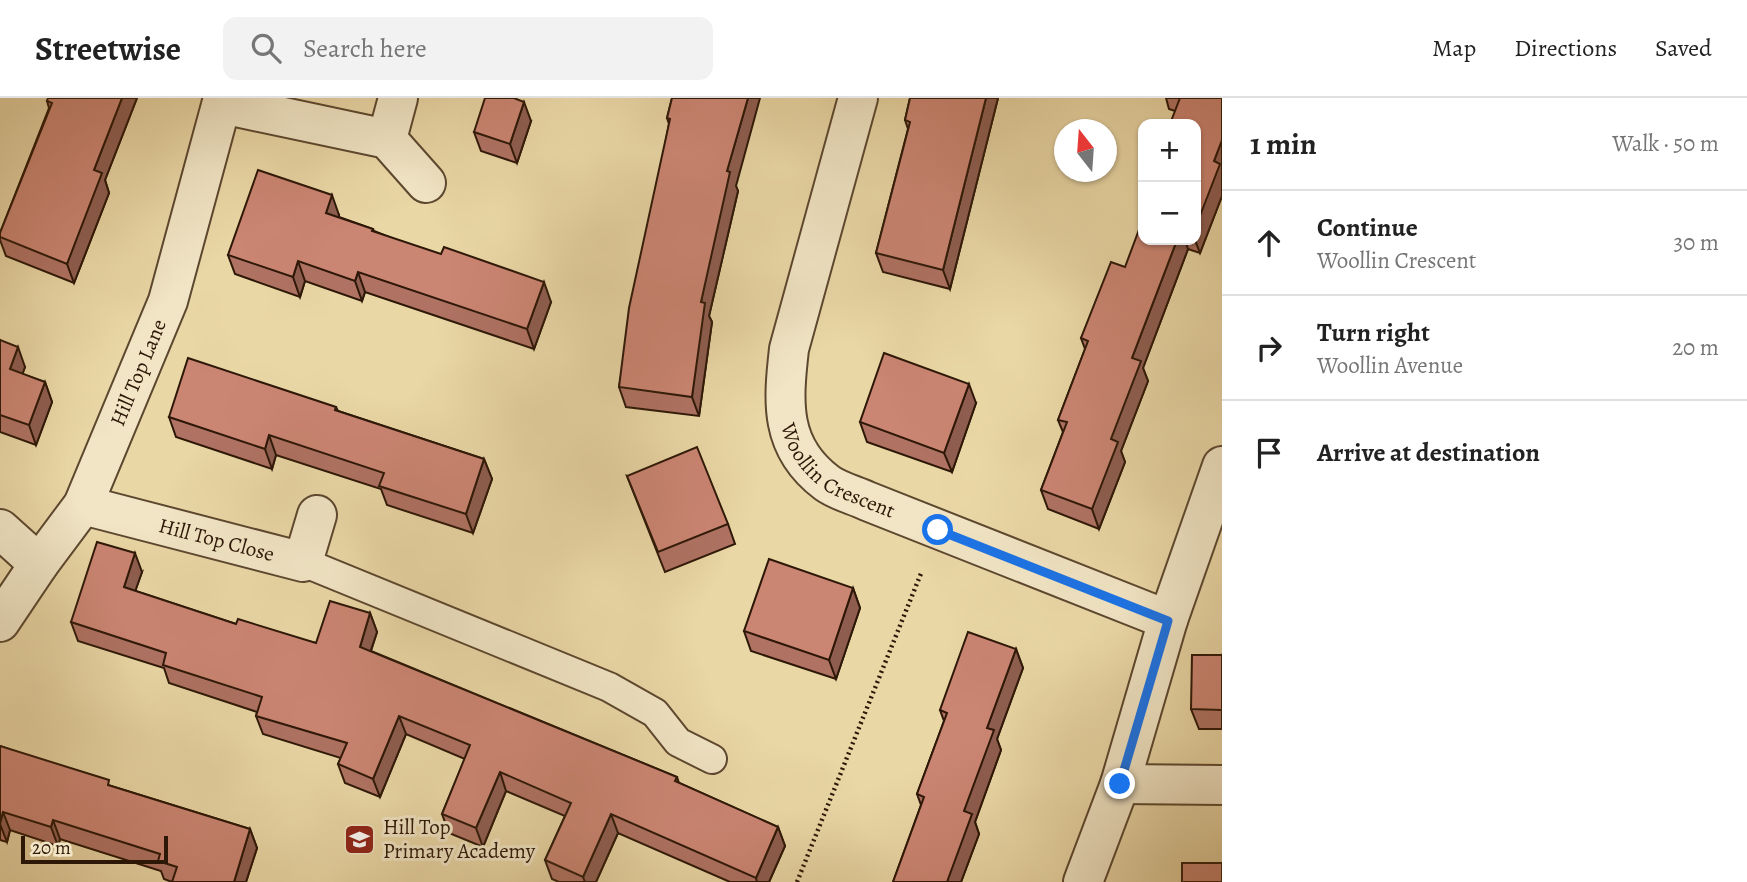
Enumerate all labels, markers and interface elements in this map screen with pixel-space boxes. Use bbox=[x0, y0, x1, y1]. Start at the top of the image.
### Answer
search box bbox=[223, 17, 713, 80]
text: Streetwise bbox=[35, 26, 181, 71]
icon: search bbox=[247, 29, 285, 67]
text: Search here bbox=[303, 31, 427, 66]
text: Map bbox=[1432, 32, 1476, 64]
text: Directions bbox=[1514, 32, 1617, 64]
text: Saved bbox=[1655, 32, 1712, 64]
north arrow bbox=[1054, 119, 1117, 182]
map controls bbox=[1138, 119, 1201, 245]
button: + bbox=[1138, 119, 1201, 182]
text: 1 min bbox=[1250, 124, 1317, 164]
text: Walk · 50 m bbox=[1612, 128, 1719, 159]
button: − bbox=[1138, 182, 1201, 245]
text: Continue bbox=[1317, 210, 1418, 245]
icon: ahead bbox=[1250, 224, 1288, 262]
text: 30 m bbox=[1673, 227, 1719, 258]
text: Woollin Crescent bbox=[1317, 245, 1476, 276]
street label: Hill Top Lane bbox=[103, 315, 173, 430]
text: Turn right bbox=[1317, 315, 1430, 350]
icon: right bbox=[1250, 329, 1288, 367]
text: 20 m bbox=[1672, 332, 1719, 363]
text: Woollin Avenue bbox=[1317, 350, 1463, 381]
street label: Woollin Crescent bbox=[774, 419, 899, 525]
icon: arrive bbox=[1250, 434, 1288, 472]
text: Arrive at destination bbox=[1317, 435, 1540, 470]
street label: Hill Top Close bbox=[156, 511, 277, 568]
route start bbox=[922, 514, 953, 545]
route end bbox=[1104, 768, 1135, 799]
place label: Hill Top Primary Academy bbox=[383, 813, 536, 865]
school or university icon: Hill Top Primary Academy bbox=[343, 822, 377, 856]
scale bar bbox=[21, 833, 168, 865]
text: 20 m bbox=[32, 835, 71, 861]

